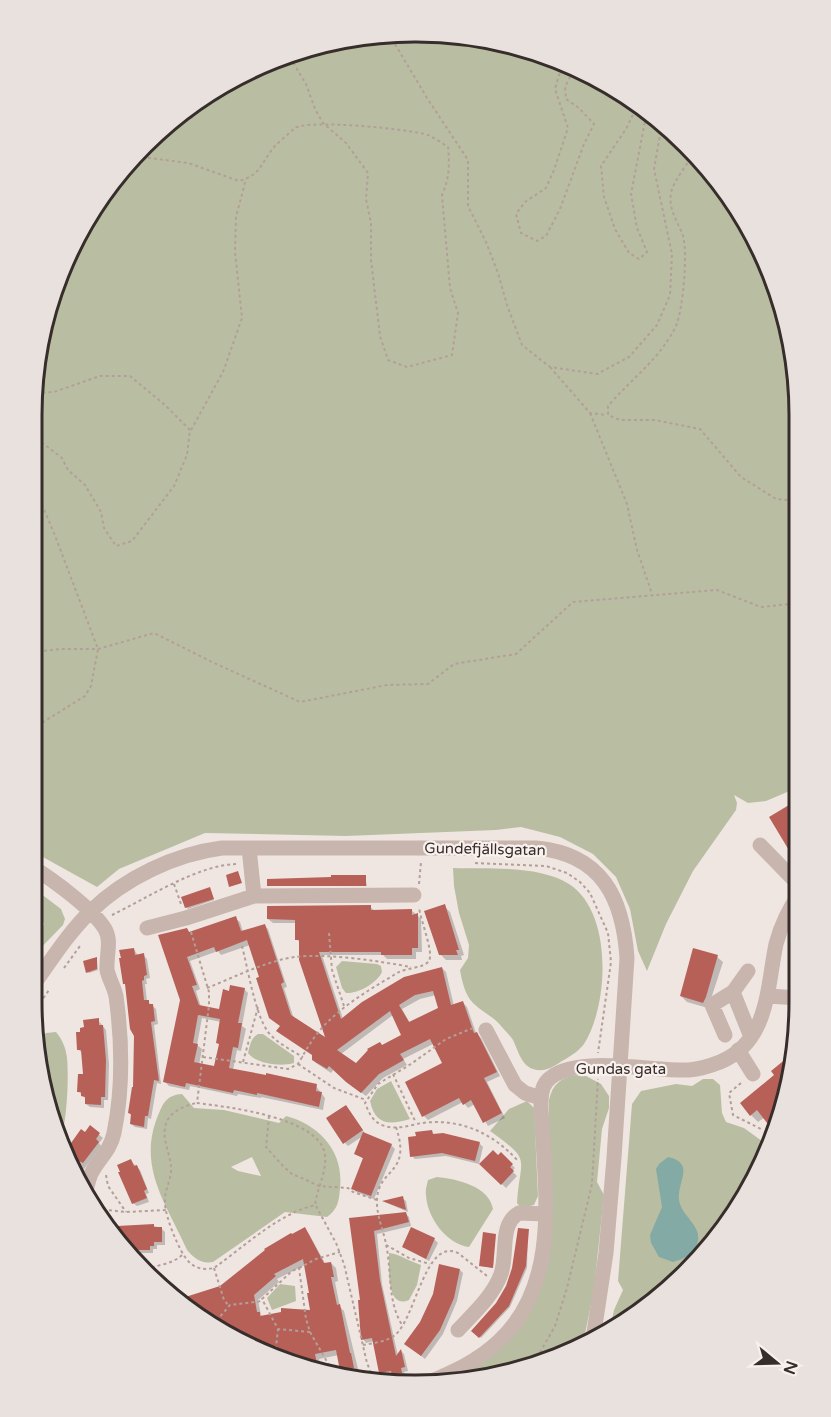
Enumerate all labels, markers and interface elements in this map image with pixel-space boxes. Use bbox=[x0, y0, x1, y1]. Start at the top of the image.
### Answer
street label: Gundefjällsgatan bbox=[424, 839, 546, 859]
street label: Gundas gata bbox=[576, 1060, 666, 1078]
north arrow bbox=[747, 1333, 807, 1393]
text: N bbox=[779, 1358, 802, 1377]

